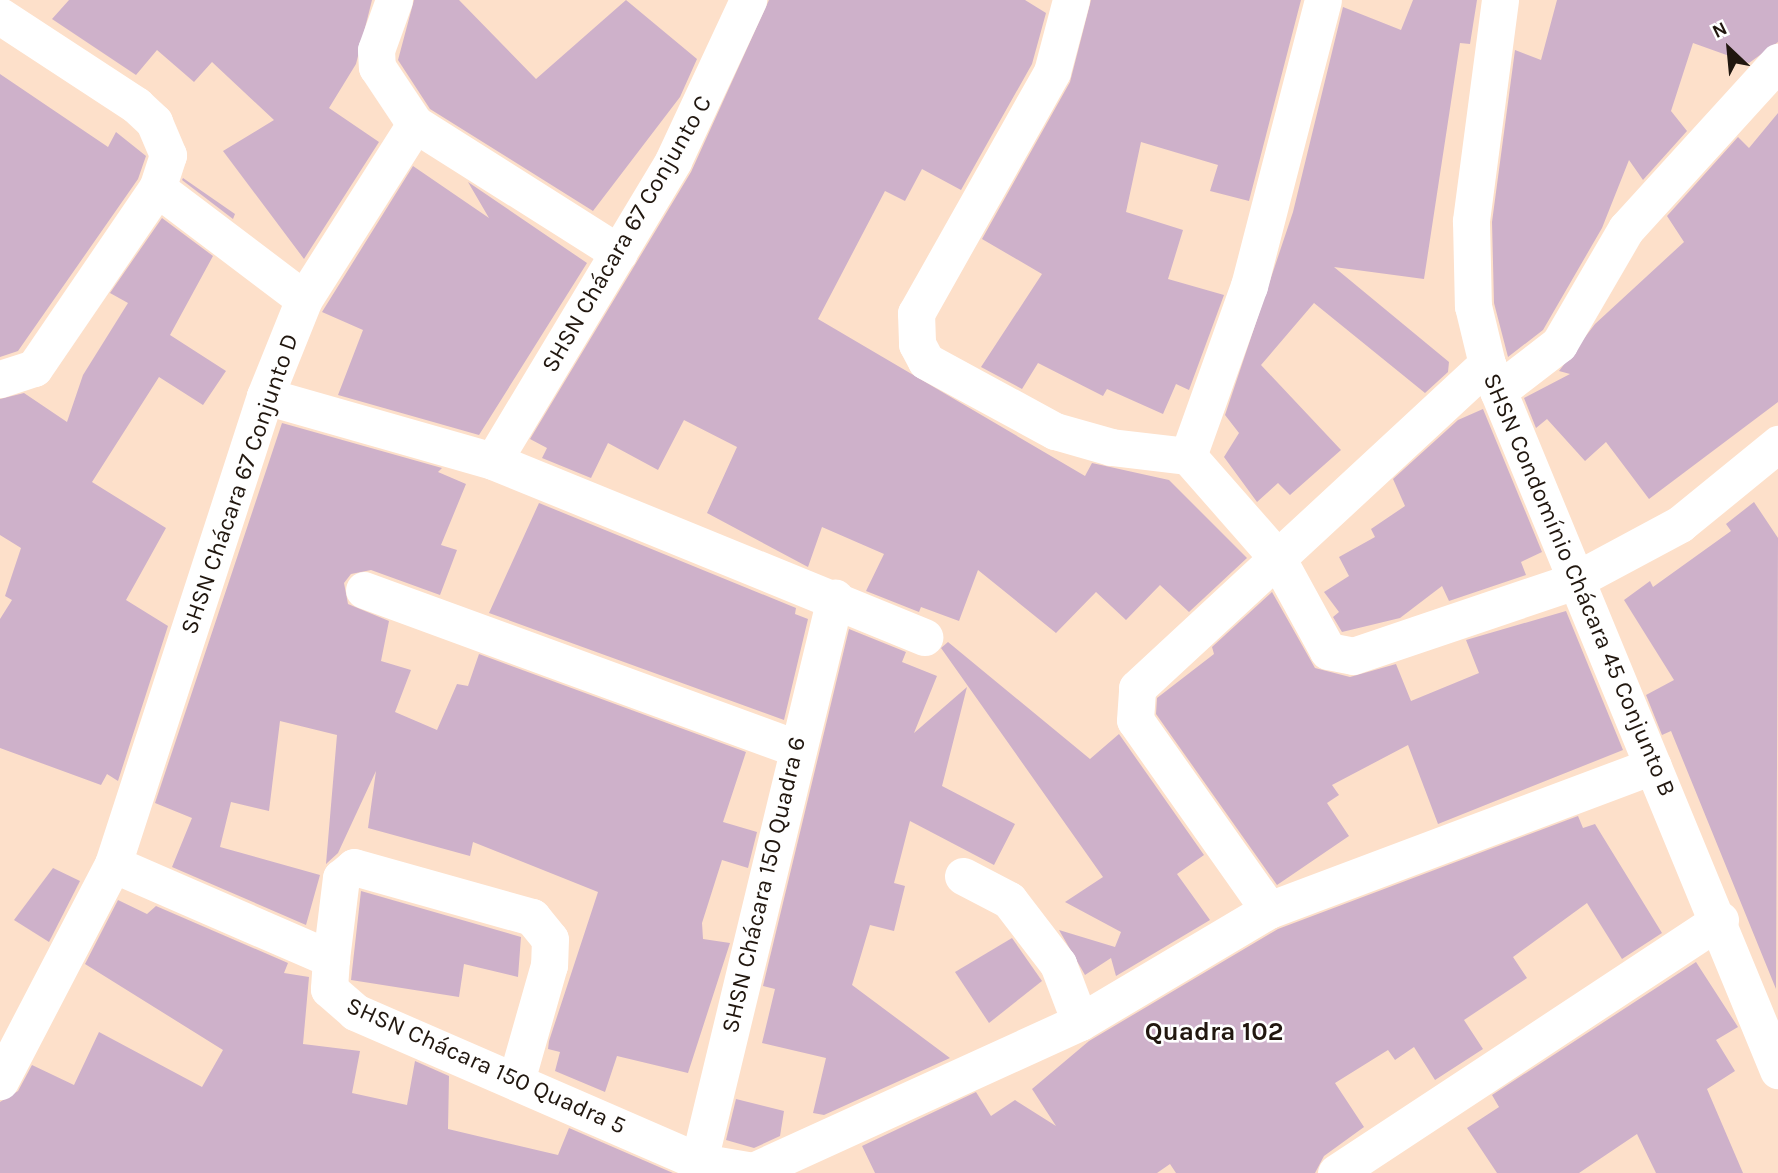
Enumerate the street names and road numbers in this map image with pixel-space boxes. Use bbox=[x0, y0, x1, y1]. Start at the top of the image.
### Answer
street label: SHSN Chácara 67 Conjunto C bbox=[536, 90, 718, 378]
street label: SHSN Chácara 67 Conjunto D bbox=[175, 330, 305, 638]
street label: SHSN Condomínio Chácara 45 Conjunto B bbox=[1477, 369, 1681, 801]
street label: SHSN Chácara 150 Quadra 6 bbox=[716, 734, 812, 1036]
street label: SHSN Chácara 150 Quadra 5 bbox=[342, 991, 630, 1141]

